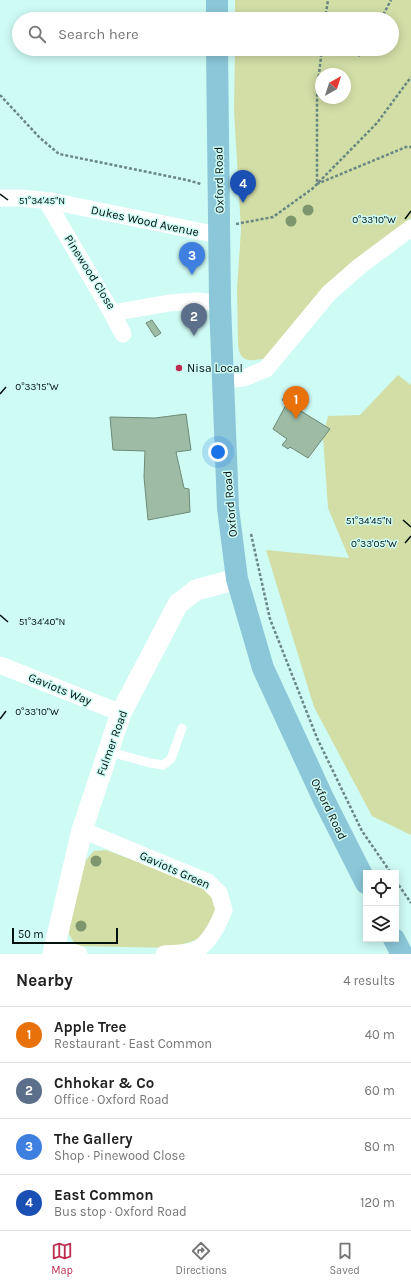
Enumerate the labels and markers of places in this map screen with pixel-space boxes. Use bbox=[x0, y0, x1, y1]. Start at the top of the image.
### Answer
pin: 4 bbox=[230, 170, 256, 203]
pin: 3 bbox=[179, 242, 205, 275]
pin: 2 bbox=[181, 303, 207, 336]
place label: Nisa Local bbox=[187, 361, 243, 375]
marker: Nisa Local bbox=[174, 363, 184, 373]
pin: 1 bbox=[283, 386, 309, 419]

